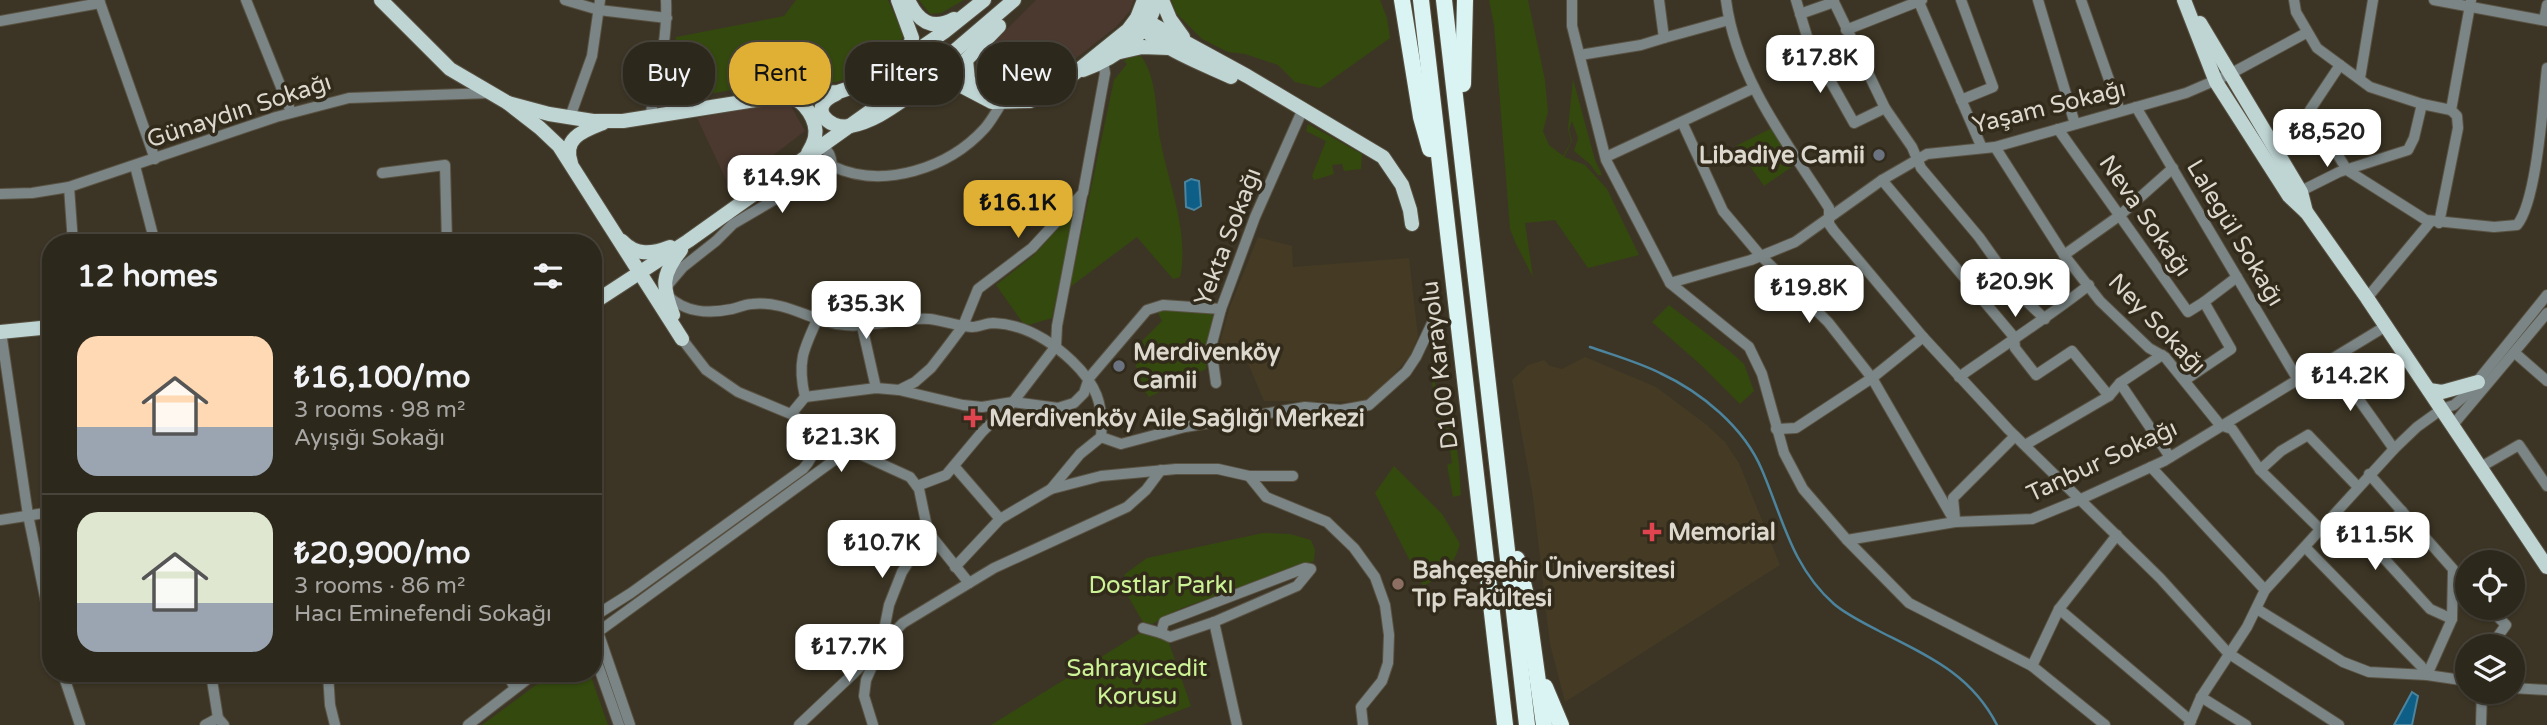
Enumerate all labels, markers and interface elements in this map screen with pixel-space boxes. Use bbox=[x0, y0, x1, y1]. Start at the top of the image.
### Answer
pin: ₺17.8K bbox=[1763, 36, 1877, 95]
chip: Buy bbox=[623, 42, 715, 105]
chip: Rent bbox=[729, 42, 831, 105]
chip: Filters bbox=[845, 42, 963, 105]
chip: New bbox=[977, 42, 1076, 105]
text: ₺17.8K bbox=[1782, 44, 1858, 72]
street label: Günaydın Sokağı bbox=[143, 68, 335, 154]
street label: Yaşam Sokağı bbox=[1969, 74, 2129, 140]
pin: ₺8,520 bbox=[2270, 110, 2384, 169]
text: ₺8,520 bbox=[2289, 118, 2365, 146]
place label: Libadiye Camii bbox=[1699, 141, 1865, 170]
marker: Libadiye Camii bbox=[1871, 147, 1887, 163]
street label: Neva Sokağı bbox=[2093, 150, 2197, 282]
street label: Lalegül Sokağı bbox=[2180, 155, 2290, 311]
pin: ₺14.9K bbox=[725, 156, 839, 215]
text: ₺14.9K bbox=[744, 164, 820, 192]
street label: Yekta Sokağı bbox=[1188, 164, 1268, 310]
pin: ₺16.1K bbox=[961, 180, 1075, 240]
text: ₺16.1K bbox=[980, 189, 1056, 217]
icon: filters bbox=[529, 257, 567, 295]
text: 12 homes bbox=[77, 258, 218, 295]
pin: ₺20.9K bbox=[1958, 260, 2072, 319]
pin: ₺19.8K bbox=[1752, 266, 1866, 325]
text: ₺20.9K bbox=[1977, 268, 2053, 296]
street label: Ney Sokağı bbox=[2102, 268, 2212, 380]
text: ₺19.8K bbox=[1771, 274, 1847, 302]
street label: D100 Karayolu bbox=[1415, 279, 1465, 451]
pin: ₺35.3K bbox=[809, 282, 923, 341]
text: ₺35.3K bbox=[828, 290, 904, 318]
place label: Merdivenköy Camii bbox=[1133, 338, 1280, 395]
pin: ₺14.2K bbox=[2293, 354, 2407, 413]
marker: Merdivenköy Camii bbox=[1111, 358, 1127, 374]
text: ₺16,100/mo bbox=[294, 359, 470, 396]
text: ₺14.2K bbox=[2312, 362, 2388, 390]
icon: home bbox=[133, 364, 217, 448]
text: 3 rooms · 98 m² bbox=[294, 396, 465, 424]
place label: Merdivenköy Aile Sağlığı Merkezi bbox=[989, 404, 1365, 433]
marker: Merdivenköy Aile Sağlığı Merkezi bbox=[963, 408, 983, 428]
street label: Tanbur Sokağı bbox=[2022, 413, 2182, 509]
pin: ₺21.3K bbox=[784, 414, 898, 474]
text: ₺21.3K bbox=[803, 423, 879, 451]
text: Ayışığı Sokağı bbox=[294, 424, 445, 452]
pin: ₺11.5K bbox=[2318, 512, 2432, 572]
place label: Memorial bbox=[1668, 518, 1776, 547]
pin: ₺10.7K bbox=[825, 520, 939, 580]
text: ₺11.5K bbox=[2337, 521, 2413, 549]
marker: Memorial bbox=[1642, 522, 1662, 542]
text: ₺10.7K bbox=[844, 529, 920, 557]
text: ₺20,900/mo bbox=[294, 535, 470, 572]
icon: home bbox=[133, 540, 217, 624]
map controls bbox=[2455, 550, 2525, 704]
button: locate bbox=[2455, 550, 2525, 620]
place label: Bahçeşehir Üniversitesi Tıp Fakültesi bbox=[1411, 556, 1675, 613]
park label: Dostlar Parkı bbox=[1089, 571, 1233, 600]
text: 3 rooms · 86 m² bbox=[294, 572, 465, 600]
marker: Bahçeşehir Üniversitesi Tıp Fakültesi bbox=[1390, 576, 1406, 592]
text: Hacı Eminefendi Sokağı bbox=[294, 600, 552, 628]
pin: ₺17.7K bbox=[792, 624, 906, 684]
text: ₺17.7K bbox=[811, 633, 887, 661]
button: layers bbox=[2455, 634, 2525, 704]
park label: Sahrayıcedit Korusu bbox=[1067, 654, 1207, 711]

